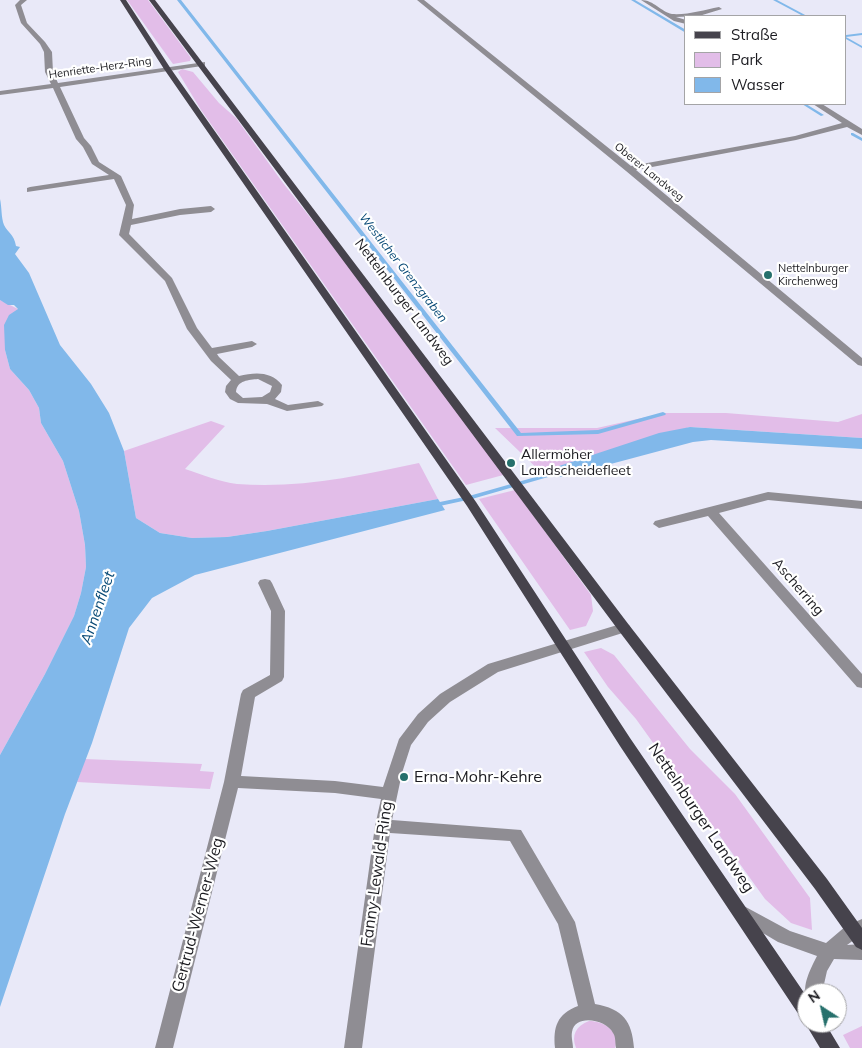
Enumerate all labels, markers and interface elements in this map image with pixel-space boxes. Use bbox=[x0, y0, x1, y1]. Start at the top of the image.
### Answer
legend bbox=[684, 15, 847, 105]
text: Straße bbox=[731, 25, 778, 44]
text: Park bbox=[731, 50, 763, 69]
street label: Henriette-Herz-Ring bbox=[48, 54, 152, 82]
text: Wasser bbox=[731, 75, 784, 94]
street label: Oberer Landweg bbox=[612, 140, 686, 204]
water label: Westlicher Grenzgraben bbox=[356, 211, 450, 325]
street label: Nettelnburger Landweg bbox=[351, 236, 457, 368]
place label: Nettelnburger Kirchenweg bbox=[778, 262, 848, 288]
marker: Nettelnburger Kirchenweg bbox=[762, 269, 774, 281]
place label: Allermöher Landscheidefleet bbox=[521, 447, 631, 480]
marker: Allermöher Landscheidefleet bbox=[505, 457, 517, 469]
street label: Ascherring bbox=[769, 555, 827, 619]
water label: Annenfleet bbox=[77, 569, 119, 647]
street label: Nettelnburger Landweg bbox=[644, 740, 758, 896]
place label: Erna-Mohr-Kehre bbox=[414, 767, 542, 787]
marker: Erna-Mohr-Kehre bbox=[398, 771, 410, 783]
street label: Fanny-Lewald-Ring bbox=[357, 800, 397, 948]
street label: Gertrud-Werner-Weg bbox=[168, 836, 228, 994]
north arrow bbox=[797, 983, 847, 1033]
text: N bbox=[804, 986, 823, 1007]

